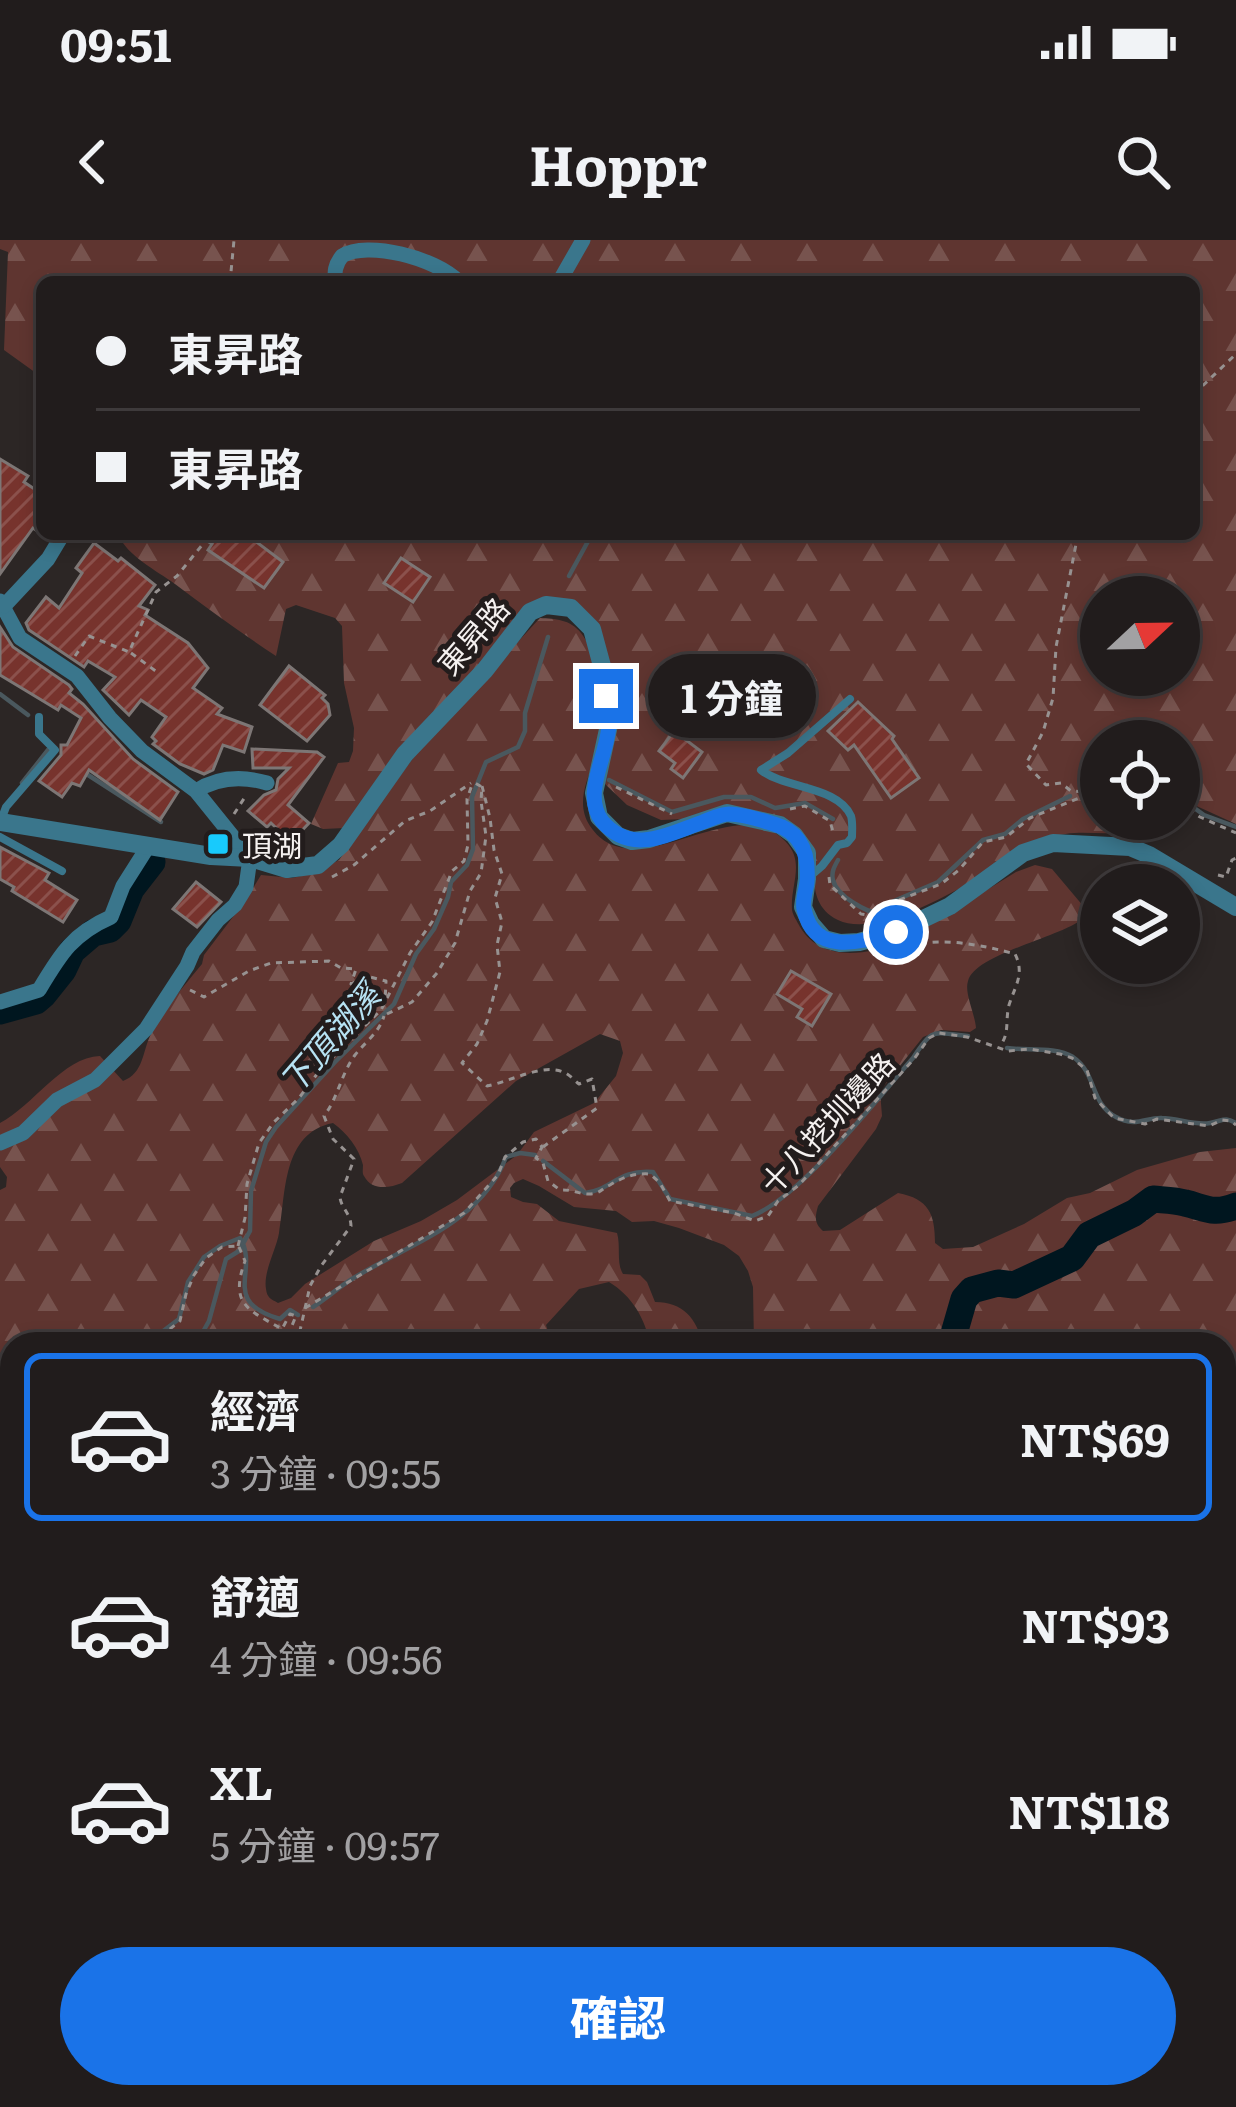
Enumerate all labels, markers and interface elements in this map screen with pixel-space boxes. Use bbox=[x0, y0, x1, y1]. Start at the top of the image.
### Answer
text: 09:51 bbox=[60, 9, 172, 76]
text: Hoppr bbox=[529, 122, 707, 203]
icon: back bbox=[60, 129, 126, 195]
icon: search bbox=[1110, 129, 1176, 195]
text: 東昇路 bbox=[168, 318, 303, 385]
text: 東昇路 bbox=[168, 433, 303, 500]
north arrow bbox=[1080, 576, 1200, 696]
map controls bbox=[1080, 576, 1200, 984]
street label: 東昇路 bbox=[426, 587, 518, 683]
callout: 1 分鐘 bbox=[648, 654, 816, 738]
text: 1 分鐘 bbox=[681, 667, 783, 725]
route end bbox=[579, 669, 633, 723]
button: locate bbox=[1080, 720, 1200, 840]
place label: 頂湖 bbox=[242, 822, 302, 866]
marker: 頂湖 bbox=[205, 831, 231, 857]
button: layers bbox=[1080, 864, 1200, 984]
route start bbox=[869, 905, 923, 959]
water label: 下頂湖溪 bbox=[266, 968, 392, 1103]
street label: 十八挖圳邊路 bbox=[749, 1041, 903, 1203]
text: 經濟 bbox=[210, 1375, 300, 1442]
icon: car bbox=[66, 1383, 174, 1491]
text: NT$69 bbox=[1020, 1404, 1170, 1471]
text: 3 分鐘 · 09:55 bbox=[210, 1442, 441, 1500]
text: 舒適 bbox=[210, 1561, 300, 1628]
icon: car bbox=[66, 1569, 174, 1677]
text: NT$93 bbox=[1021, 1590, 1170, 1657]
text: 4 分鐘 · 09:56 bbox=[210, 1628, 443, 1686]
text: XL bbox=[210, 1747, 273, 1814]
icon: car bbox=[66, 1755, 174, 1863]
text: NT$118 bbox=[1008, 1776, 1170, 1843]
text: 5 分鐘 · 09:57 bbox=[210, 1814, 440, 1872]
button: 確認 bbox=[60, 1947, 1176, 2085]

